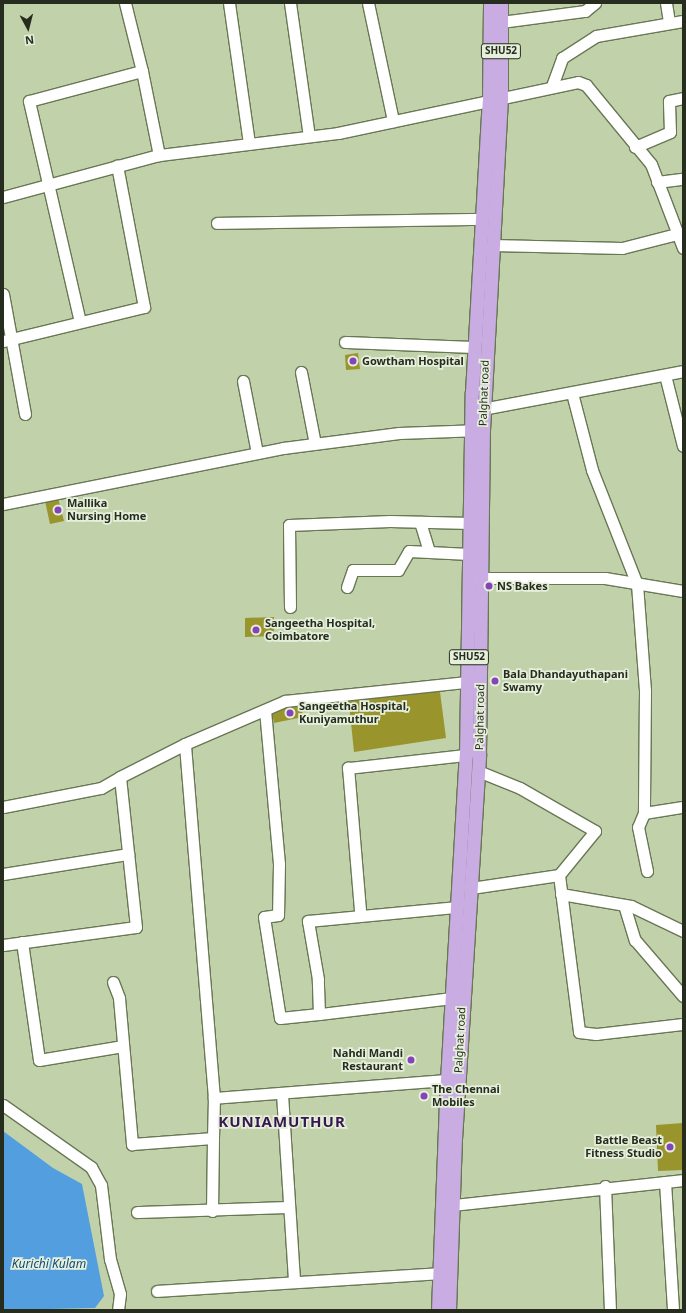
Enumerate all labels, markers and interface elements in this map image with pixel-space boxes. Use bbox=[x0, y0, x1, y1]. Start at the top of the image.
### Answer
north arrow bbox=[8, 8, 48, 48]
text: N bbox=[24, 32, 35, 48]
road number: SHU52 bbox=[480, 43, 522, 59]
place label: Gowtham Hospital bbox=[362, 354, 464, 368]
marker: Gowtham Hospital bbox=[347, 355, 359, 367]
street label: Palghat road bbox=[476, 360, 492, 426]
place label: Mallika Nursing Home bbox=[67, 497, 146, 523]
marker: Mallika Nursing Home bbox=[52, 504, 64, 516]
place label: NS Bakes bbox=[497, 579, 548, 593]
marker: NS Bakes bbox=[484, 581, 494, 591]
place label: Sangeetha Hospital, Coimbatore bbox=[265, 617, 375, 643]
marker: Sangeetha Hospital, Coimbatore bbox=[250, 624, 262, 636]
road number: SHU52 bbox=[448, 649, 490, 665]
place label: Bala Dhandayuthapani Swamy bbox=[503, 668, 628, 694]
marker: Bala Dhandayuthapani Swamy bbox=[490, 676, 500, 686]
street label: Palghat road bbox=[473, 684, 487, 750]
place label: Sangeetha Hospital, Kuniyamuthur bbox=[299, 700, 409, 726]
marker: Sangeetha Hospital, Kuniyamuthur bbox=[284, 707, 296, 719]
street label: Palghat road bbox=[452, 1007, 468, 1073]
place label: Nahdi Mandi Restaurant bbox=[333, 1047, 403, 1073]
marker: Nahdi Mandi Restaurant bbox=[406, 1055, 416, 1065]
place label: The Chennai Mobiles bbox=[432, 1083, 500, 1109]
marker: The Chennai Mobiles bbox=[419, 1091, 429, 1101]
district label: KUNIAMUTHUR bbox=[218, 1113, 346, 1131]
place label: Battle Beast Fitness Studio bbox=[585, 1134, 662, 1160]
marker: Battle Beast Fitness Studio bbox=[665, 1142, 675, 1152]
water label: Kurichi Kulam bbox=[12, 1257, 86, 1271]

